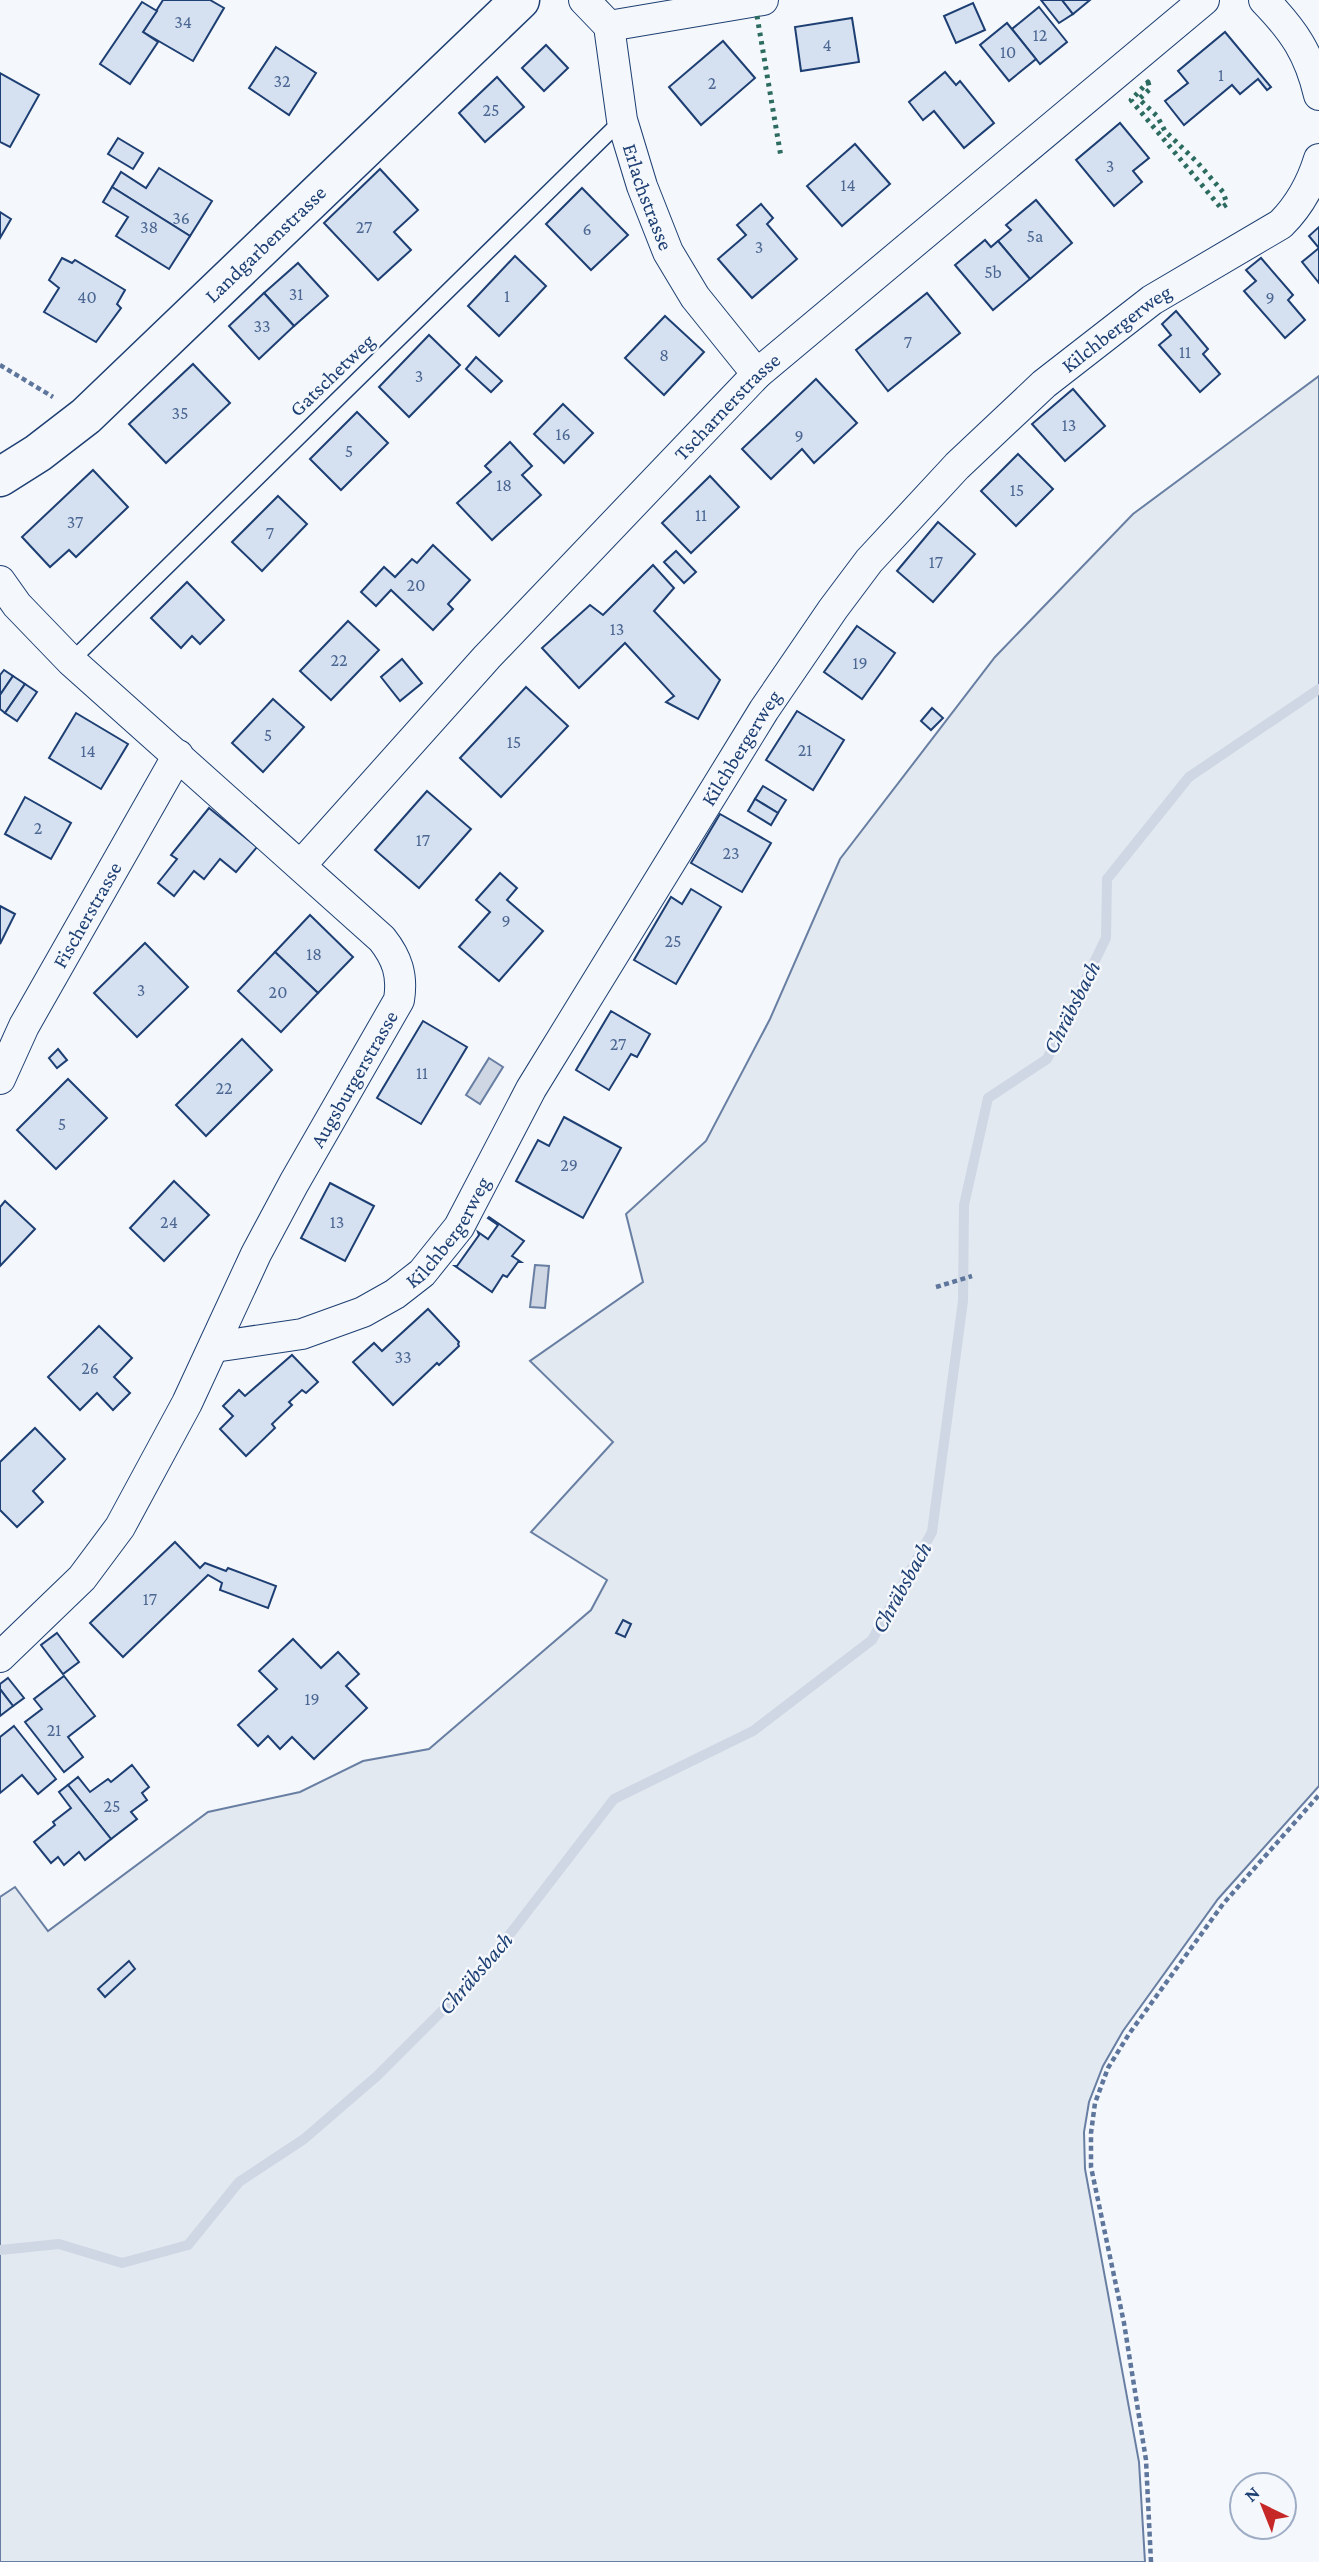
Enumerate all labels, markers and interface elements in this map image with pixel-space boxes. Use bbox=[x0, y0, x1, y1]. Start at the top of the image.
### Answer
house number: 34 bbox=[174, 12, 192, 32]
house number: 12 bbox=[1033, 25, 1047, 45]
house number: 4 bbox=[822, 35, 832, 55]
house number: 10 bbox=[1000, 42, 1016, 62]
house number: 1 bbox=[1218, 65, 1224, 85]
house number: 32 bbox=[273, 71, 291, 91]
house number: 2 bbox=[708, 73, 716, 93]
house number: 25 bbox=[482, 100, 500, 120]
street label: Erlachstrasse bbox=[618, 141, 678, 254]
house number: 3 bbox=[1106, 156, 1114, 176]
house number: 14 bbox=[840, 175, 856, 195]
street label: Landgarbenstrasse bbox=[200, 180, 331, 308]
house number: 36 bbox=[172, 208, 190, 228]
house number: 38 bbox=[140, 217, 158, 237]
house number: 27 bbox=[356, 217, 372, 237]
house number: 6 bbox=[582, 219, 592, 239]
house number: 5a bbox=[1027, 226, 1043, 246]
house number: 3 bbox=[755, 237, 763, 257]
house number: 5b bbox=[984, 262, 1002, 282]
street label: Kilchbergerweg bbox=[1057, 279, 1176, 378]
house number: 31 bbox=[289, 284, 303, 304]
house number: 1 bbox=[504, 286, 510, 306]
house number: 40 bbox=[77, 287, 97, 307]
house number: 9 bbox=[1265, 288, 1275, 308]
house number: 33 bbox=[254, 316, 271, 336]
street label: Gatschetweg bbox=[285, 329, 379, 421]
house number: 7 bbox=[904, 332, 912, 352]
house number: 11 bbox=[1179, 342, 1191, 362]
house number: 8 bbox=[659, 345, 669, 365]
street label: Tscharnerstrasse bbox=[669, 348, 785, 465]
house number: 3 bbox=[415, 366, 423, 386]
house number: 35 bbox=[171, 403, 189, 423]
house number: 13 bbox=[1062, 415, 1076, 435]
house number: 16 bbox=[555, 424, 571, 444]
house number: 9 bbox=[794, 426, 804, 446]
house number: 5 bbox=[345, 441, 353, 461]
house number: 18 bbox=[496, 475, 512, 495]
house number: 15 bbox=[1010, 480, 1024, 500]
house number: 11 bbox=[695, 505, 707, 525]
house number: 37 bbox=[67, 512, 83, 532]
house number: 7 bbox=[266, 523, 274, 543]
house number: 17 bbox=[929, 552, 943, 572]
house number: 20 bbox=[407, 575, 425, 595]
house number: 13 bbox=[610, 619, 624, 639]
house number: 22 bbox=[330, 650, 348, 670]
house number: 19 bbox=[852, 653, 868, 673]
street label: Kilchbergerweg bbox=[696, 685, 786, 810]
house number: 5 bbox=[264, 725, 272, 745]
house number: 15 bbox=[507, 732, 521, 752]
house number: 21 bbox=[798, 740, 812, 760]
house number: 14 bbox=[80, 741, 96, 761]
house number: 2 bbox=[34, 818, 42, 838]
house number: 17 bbox=[416, 830, 430, 850]
house number: 23 bbox=[722, 843, 740, 863]
street label: Fischerstrasse bbox=[48, 858, 127, 972]
house number: 9 bbox=[501, 911, 511, 931]
house number: 25 bbox=[664, 931, 682, 951]
house number: 18 bbox=[306, 944, 322, 964]
water label: Chräbsbach bbox=[1037, 956, 1105, 1058]
house number: 3 bbox=[137, 980, 145, 1000]
house number: 20 bbox=[269, 982, 287, 1002]
street label: Augsburgerstrasse bbox=[305, 1006, 403, 1152]
house number: 27 bbox=[610, 1034, 626, 1054]
house number: 11 bbox=[416, 1063, 428, 1083]
house number: 22 bbox=[215, 1078, 233, 1098]
house number: 5 bbox=[58, 1114, 66, 1134]
house number: 29 bbox=[560, 1155, 578, 1175]
street label: Kilchbergerweg bbox=[401, 1173, 495, 1293]
house number: 24 bbox=[160, 1212, 178, 1232]
house number: 13 bbox=[330, 1212, 344, 1232]
house number: 33 bbox=[395, 1347, 412, 1367]
house number: 26 bbox=[81, 1358, 99, 1378]
water label: Chräbsbach bbox=[865, 1537, 937, 1637]
house number: 17 bbox=[143, 1589, 157, 1609]
house number: 19 bbox=[304, 1689, 320, 1709]
house number: 21 bbox=[47, 1720, 61, 1740]
house number: 25 bbox=[103, 1796, 121, 1816]
water label: Chräbsbach bbox=[432, 1927, 518, 2019]
north arrow bbox=[1228, 2471, 1298, 2541]
text: N bbox=[1240, 2482, 1264, 2506]

